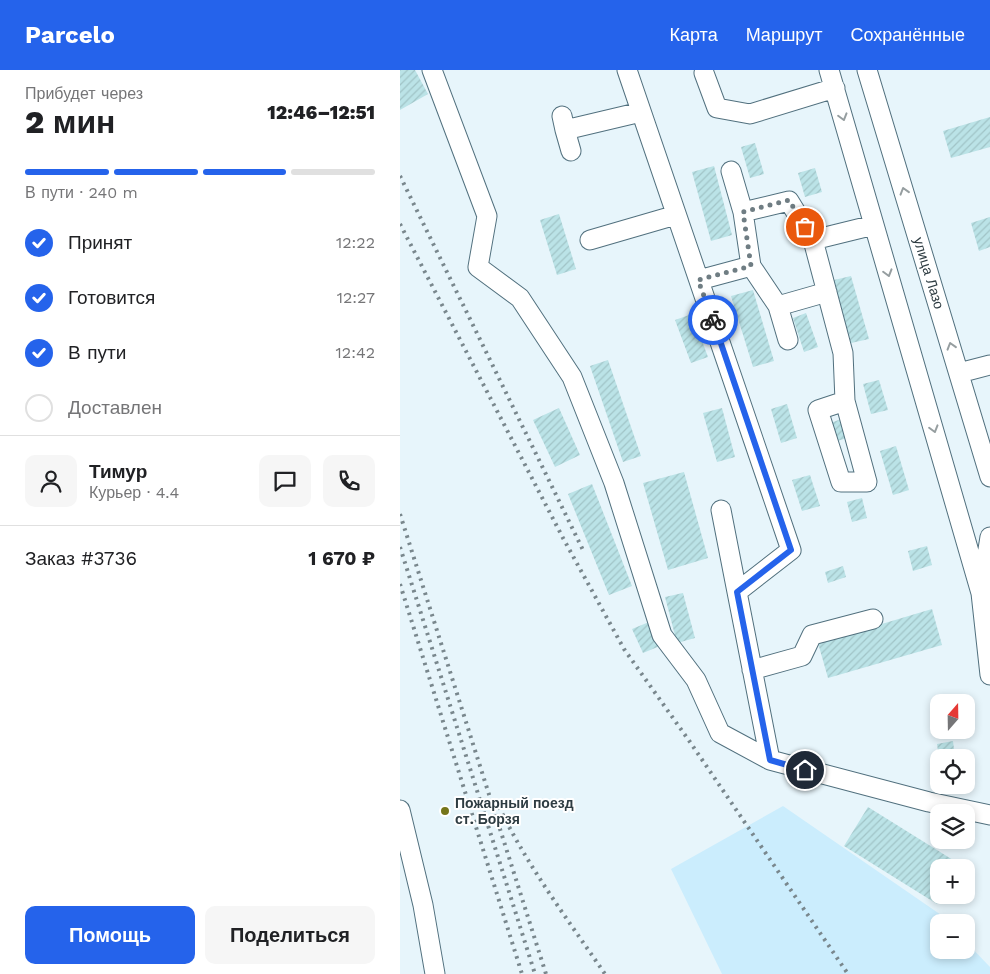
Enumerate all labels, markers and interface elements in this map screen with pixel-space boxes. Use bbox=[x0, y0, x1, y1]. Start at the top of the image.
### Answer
text: Parcelo bbox=[25, 21, 115, 49]
text: Карта bbox=[670, 24, 718, 45]
text: Маршрут bbox=[746, 24, 822, 45]
text: Сохранённые bbox=[850, 24, 965, 45]
text: Прибудет через bbox=[25, 84, 143, 103]
text: 12:46–12:51 bbox=[267, 101, 375, 124]
text: 2 мин bbox=[25, 103, 115, 141]
one-way arrow bbox=[838, 112, 848, 120]
text: В пути · 240 m bbox=[25, 183, 138, 202]
one-way arrow bbox=[899, 187, 909, 196]
pin bbox=[784, 206, 826, 248]
icon: bag bbox=[791, 213, 819, 241]
icon: check bbox=[25, 229, 53, 257]
text: Принят bbox=[68, 231, 132, 254]
text: 12:22 bbox=[336, 233, 375, 252]
street label: улица Лазо bbox=[911, 235, 948, 311]
one-way arrow bbox=[883, 268, 893, 276]
icon: check bbox=[25, 284, 53, 312]
text: Готовится bbox=[68, 286, 155, 309]
text: 12:27 bbox=[337, 288, 375, 307]
courier bbox=[688, 295, 738, 345]
icon: bike bbox=[699, 306, 727, 334]
icon: check bbox=[25, 339, 53, 367]
text: В пути bbox=[68, 341, 126, 364]
text: 12:42 bbox=[336, 343, 375, 362]
one-way arrow bbox=[946, 343, 956, 351]
text: Доставлен bbox=[68, 396, 162, 419]
one-way arrow bbox=[928, 424, 938, 432]
button: person bbox=[25, 455, 77, 507]
button: chat bbox=[259, 455, 311, 507]
button: phone bbox=[323, 455, 375, 507]
text: Тимур bbox=[89, 460, 147, 483]
text: Курьер · 4.4 bbox=[89, 483, 179, 502]
text: Заказ #3736 bbox=[25, 547, 137, 570]
text: 1 670 ₽ bbox=[308, 547, 375, 570]
north arrow bbox=[930, 694, 975, 739]
map controls bbox=[930, 694, 975, 959]
pin bbox=[784, 749, 826, 791]
button: locate bbox=[930, 749, 975, 794]
icon: home bbox=[791, 756, 819, 784]
place label: Пожарный поезд ст. Борзя bbox=[455, 795, 574, 827]
button: layers bbox=[930, 804, 975, 849]
marker: Пожарный поезд ст. Борзя bbox=[439, 805, 451, 817]
button: + bbox=[930, 859, 975, 904]
button: Помощь bbox=[25, 906, 195, 964]
button: Поделиться bbox=[205, 906, 375, 964]
button: − bbox=[930, 914, 975, 959]

